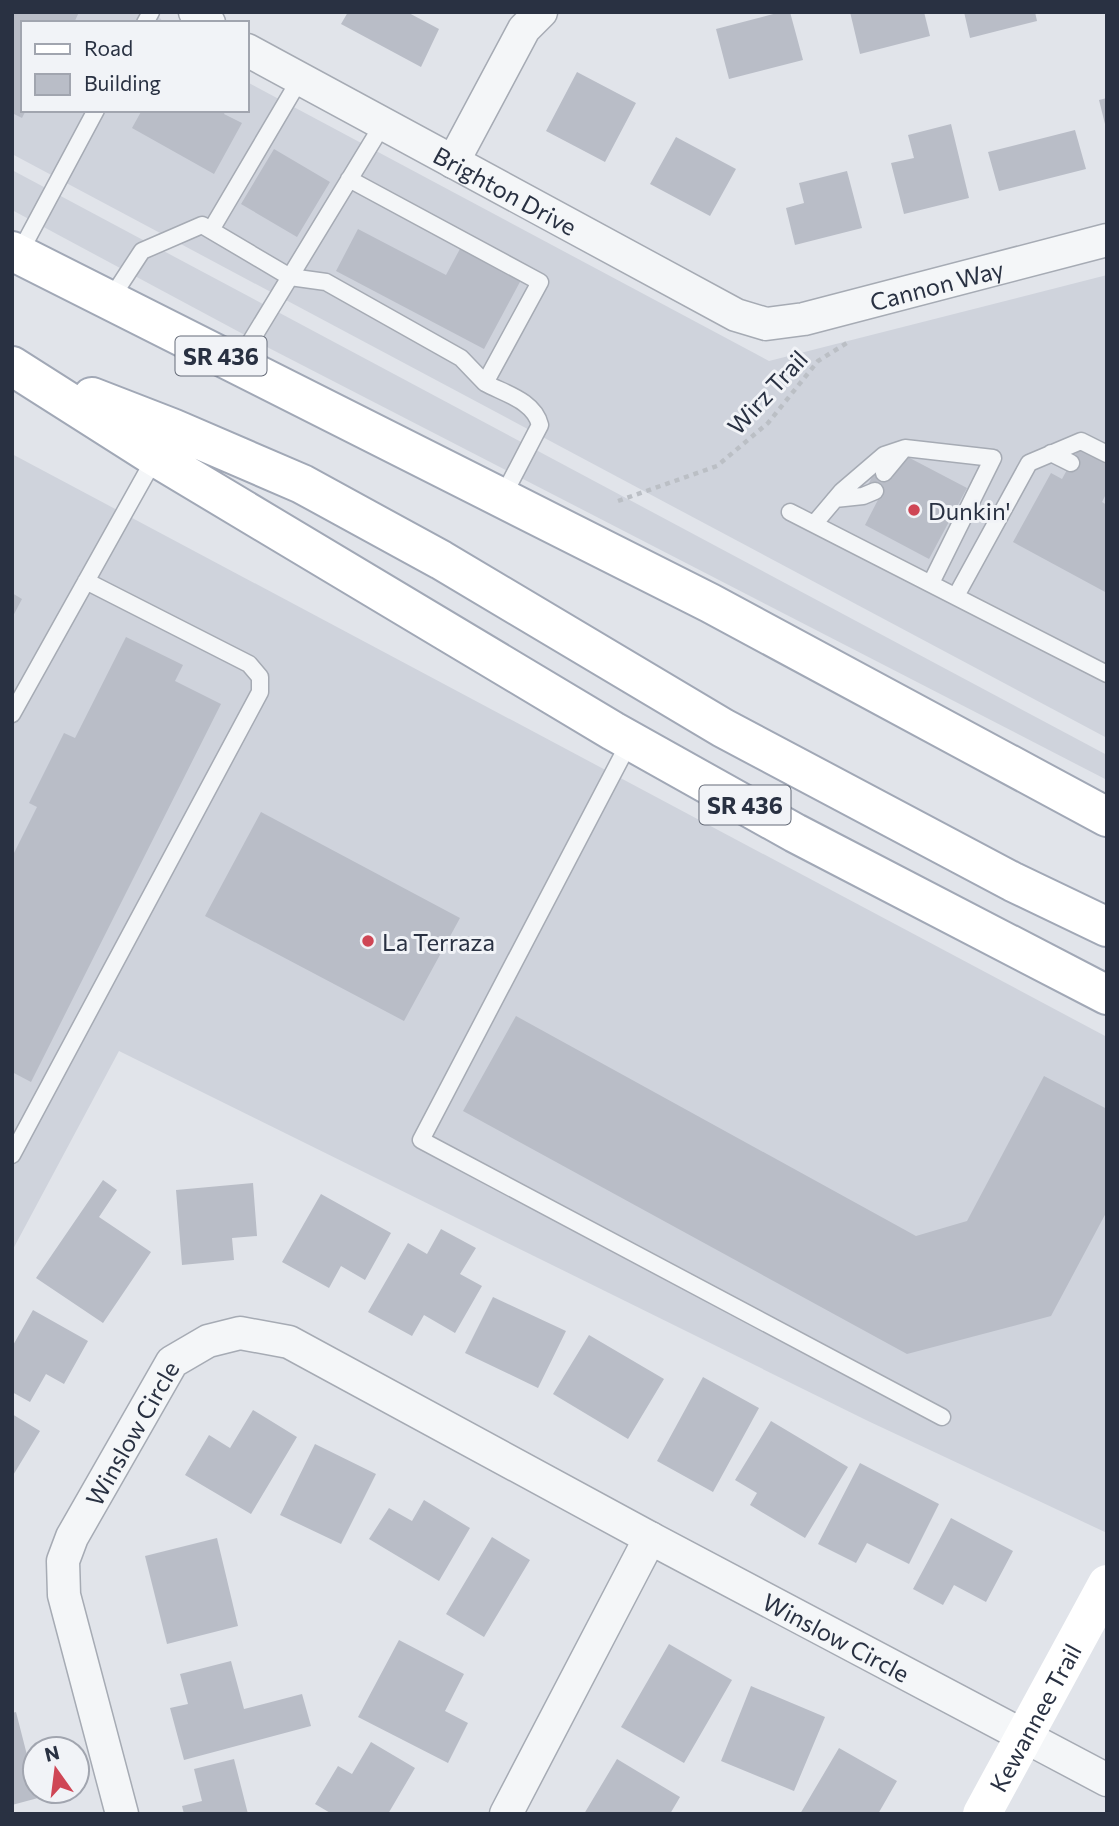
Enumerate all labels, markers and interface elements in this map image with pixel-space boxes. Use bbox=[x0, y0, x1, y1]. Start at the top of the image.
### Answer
legend bbox=[21, 21, 248, 112]
text: Road bbox=[84, 35, 133, 60]
text: Building bbox=[84, 70, 161, 95]
street label: Brighton Drive bbox=[429, 140, 582, 241]
street label: Cannon Way bbox=[867, 253, 1007, 316]
road number: SR 436 bbox=[176, 336, 266, 376]
street label: Wirz Trail bbox=[721, 344, 813, 440]
place label: Dunkin' bbox=[928, 496, 1011, 525]
marker: Dunkin' bbox=[906, 502, 922, 518]
road number: SR 436 bbox=[700, 786, 790, 824]
place label: La Terraza bbox=[382, 927, 495, 956]
marker: La Terraza bbox=[360, 933, 376, 949]
street label: Winslow Circle bbox=[79, 1356, 184, 1510]
street label: Winslow Circle bbox=[758, 1586, 915, 1687]
street label: Kewannee Trail bbox=[983, 1638, 1086, 1796]
north arrow bbox=[21, 1735, 91, 1805]
text: N bbox=[42, 1740, 61, 1766]

